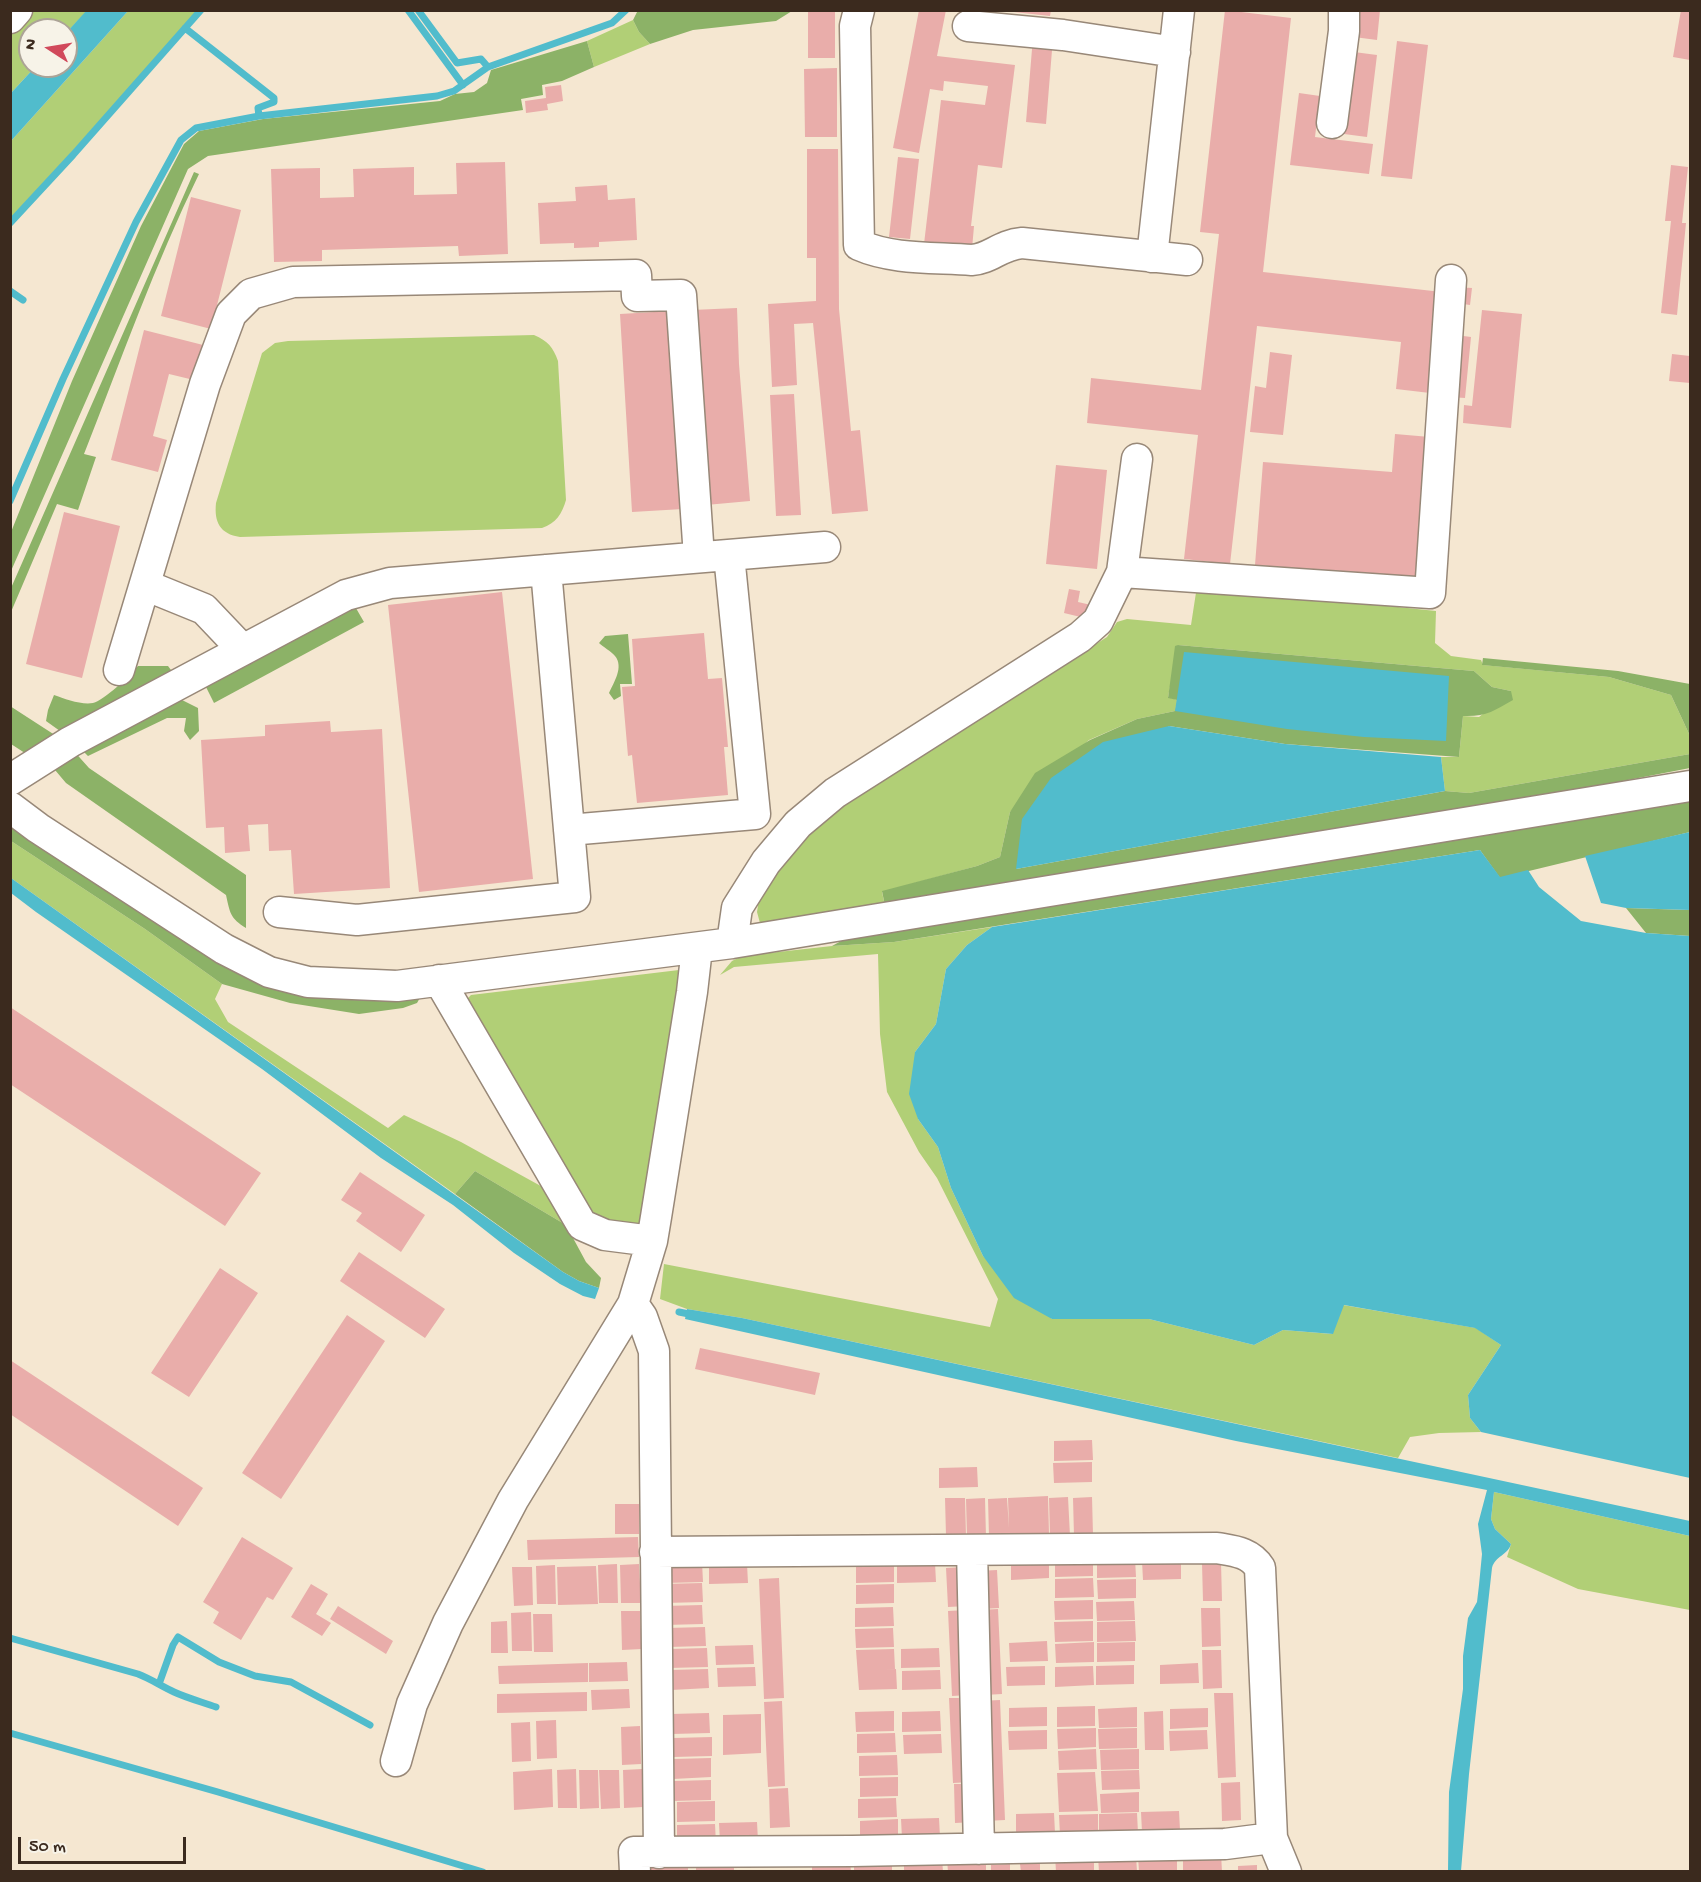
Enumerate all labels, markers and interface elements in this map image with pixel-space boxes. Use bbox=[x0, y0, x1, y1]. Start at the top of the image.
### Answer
north arrow bbox=[18, 18, 78, 78]
text: N bbox=[21, 37, 42, 52]
scale bar bbox=[21, 1825, 189, 1863]
text: 50 m bbox=[29, 1837, 66, 1858]

